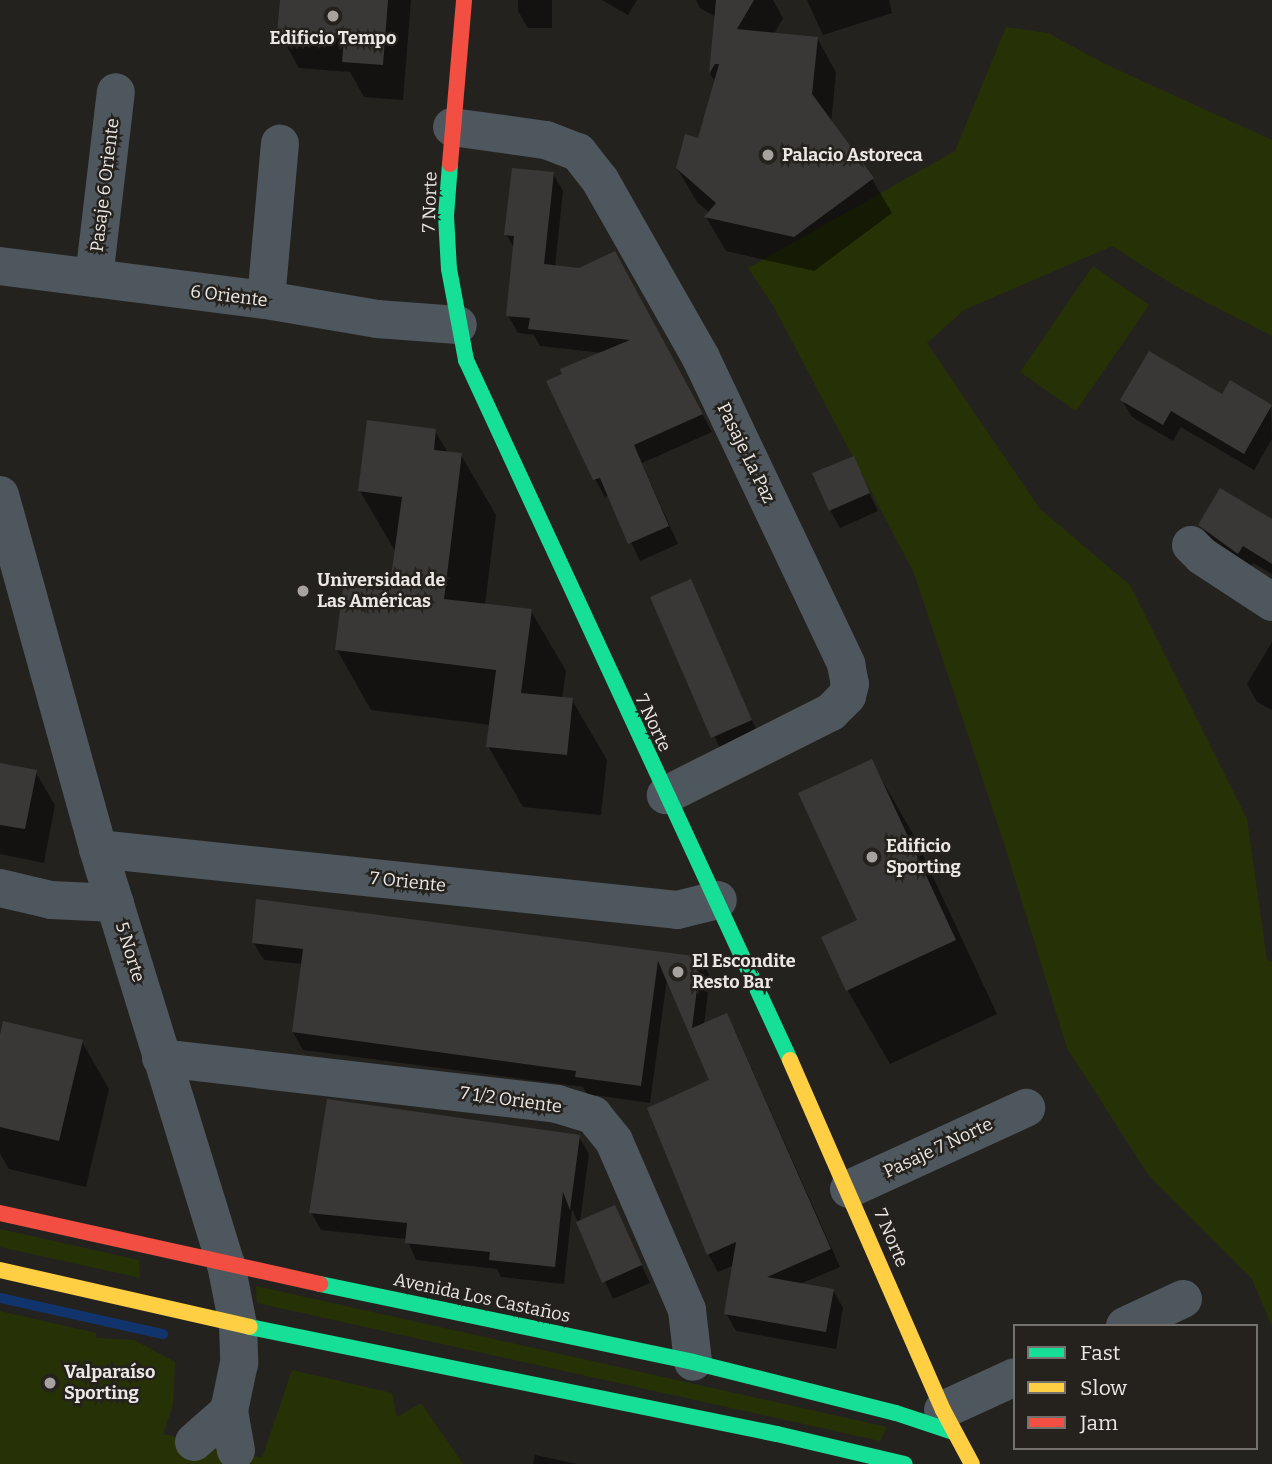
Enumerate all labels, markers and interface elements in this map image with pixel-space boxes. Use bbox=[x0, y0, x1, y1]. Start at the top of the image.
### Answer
marker: Edificio Tempo bbox=[325, 8, 341, 24]
place label: Edificio Tempo bbox=[270, 27, 396, 49]
street label: Pasaje 6 Oriente bbox=[86, 117, 124, 253]
place label: Palacio Astoreca bbox=[782, 144, 923, 166]
marker: Palacio Astoreca bbox=[760, 147, 776, 163]
street label: 7 Norte bbox=[418, 171, 442, 233]
street label: 6 Oriente bbox=[189, 281, 269, 311]
street label: Pasaje La Paz bbox=[712, 399, 780, 507]
place label: Universidad de Las Américas bbox=[317, 570, 445, 612]
marker: Universidad de Las Américas bbox=[295, 583, 311, 599]
street label: 7 Norte bbox=[630, 691, 676, 755]
place label: Edificio Sporting bbox=[886, 836, 961, 878]
marker: Edificio Sporting bbox=[864, 849, 880, 865]
street label: 7 Oriente bbox=[369, 867, 447, 897]
street label: 5 Norte bbox=[111, 919, 149, 985]
place label: El Escondite Resto Bar bbox=[692, 951, 796, 993]
marker: El Escondite Resto Bar bbox=[670, 964, 686, 980]
street label: 7 1/2 Oriente bbox=[459, 1082, 563, 1118]
street label: Pasaje 7 Norte bbox=[880, 1113, 996, 1183]
street label: 7 Norte bbox=[869, 1206, 913, 1270]
street label: Avenida Los Castaños bbox=[392, 1269, 572, 1327]
legend bbox=[1013, 1324, 1258, 1450]
text: Fast bbox=[1080, 1340, 1120, 1366]
place label: Valparaíso Sporting bbox=[64, 1362, 155, 1404]
marker: Valparaíso Sporting bbox=[42, 1375, 58, 1391]
text: Slow bbox=[1080, 1375, 1127, 1401]
text: Jam bbox=[1080, 1410, 1118, 1436]

